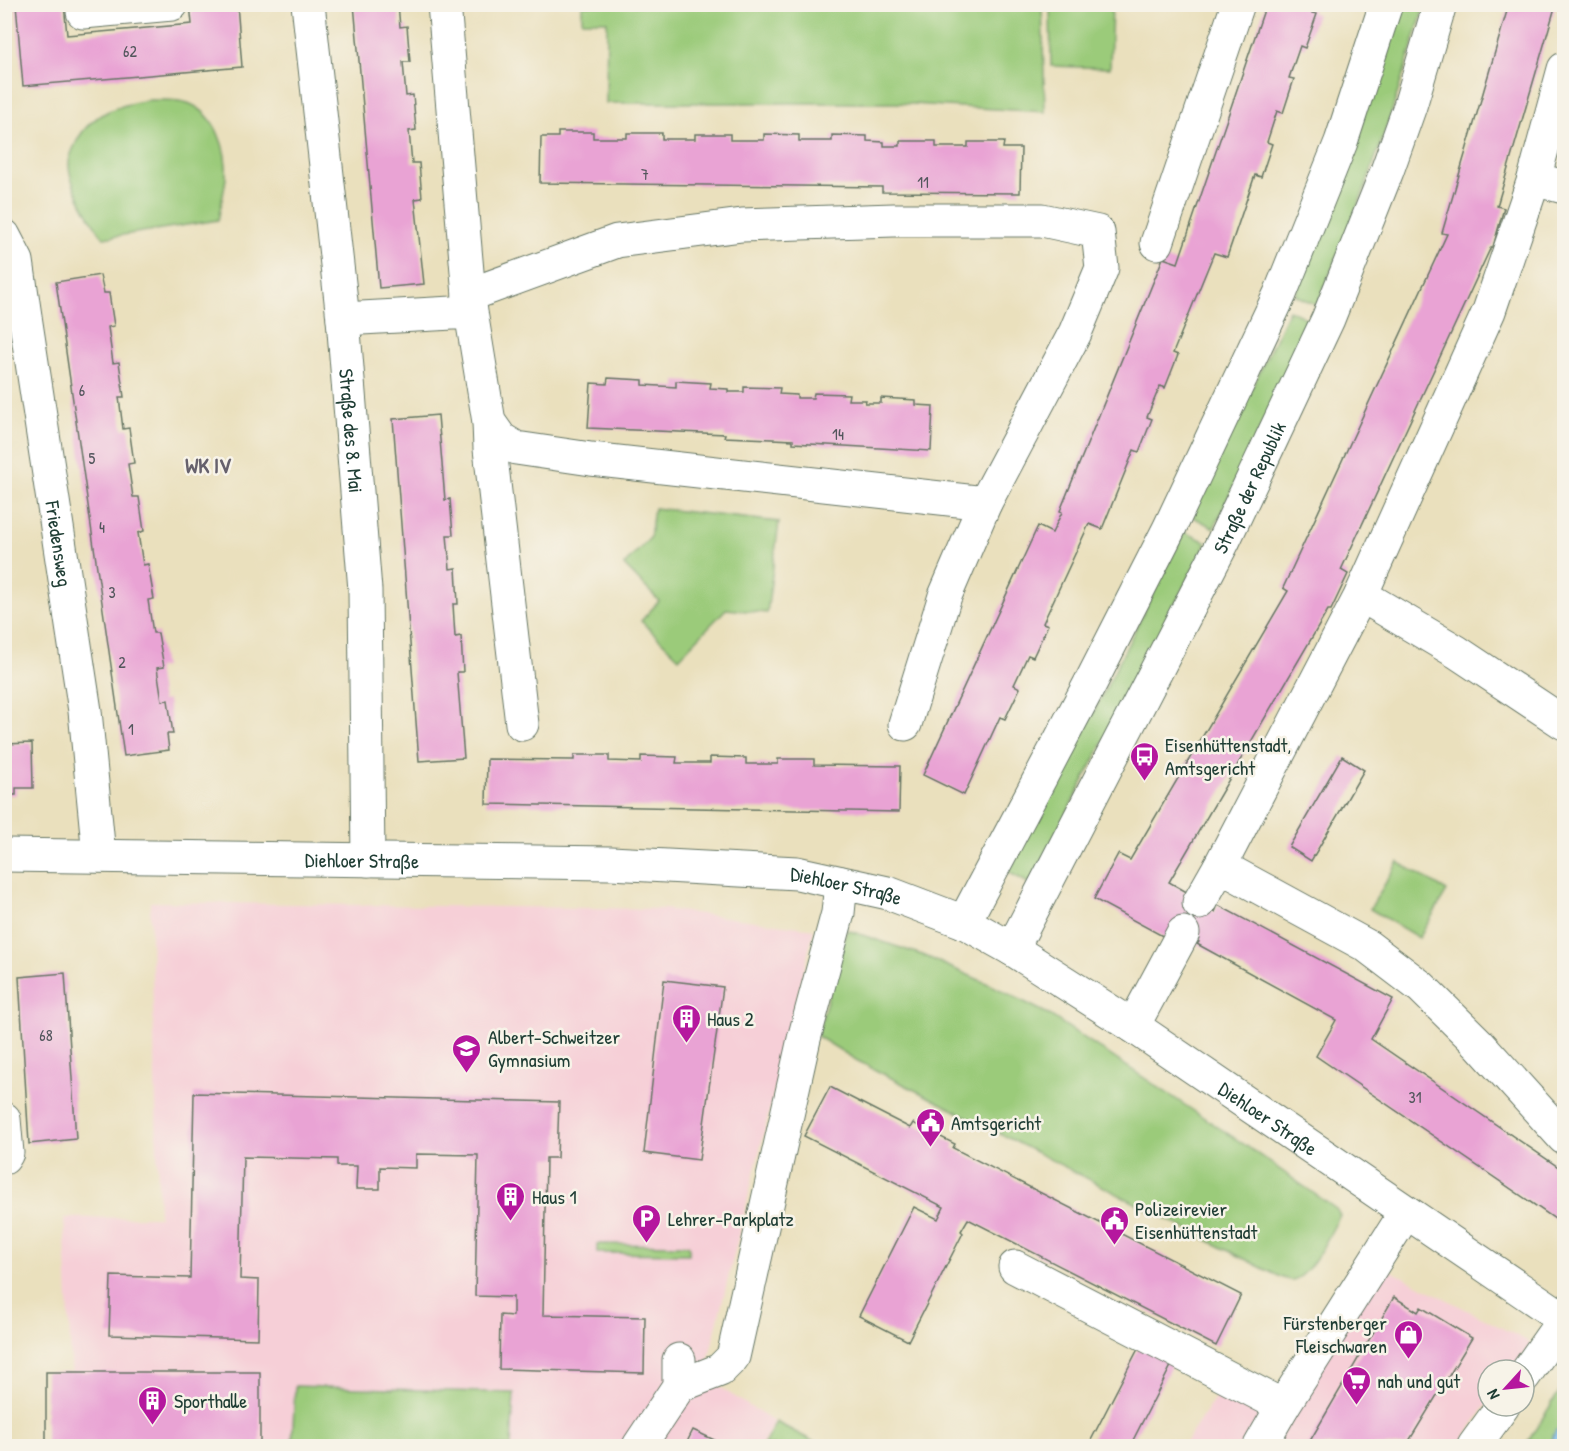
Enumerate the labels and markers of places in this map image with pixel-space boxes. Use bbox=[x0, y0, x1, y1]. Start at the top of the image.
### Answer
place label: Eisenhüttenstadt, Amtsgericht bbox=[1165, 731, 1291, 781]
bus stop icon: Eisenhüttenstadt, Amtsgericht bbox=[1128, 740, 1160, 782]
building icon: Haus 2 bbox=[670, 1002, 702, 1044]
place label: Haus 2 bbox=[707, 1005, 755, 1032]
place label: Albert-Schweitzer Gymnasium bbox=[488, 1023, 620, 1073]
school or university icon: Albert-Schweitzer Gymnasium bbox=[451, 1032, 483, 1074]
public building icon: Amtsgericht bbox=[914, 1106, 946, 1148]
place label: Amtsgericht bbox=[951, 1109, 1042, 1136]
building icon: Haus 1 bbox=[495, 1180, 527, 1222]
place label: Haus 1 bbox=[532, 1183, 577, 1210]
place label: Polizeirevier Eisenhüttenstadt bbox=[1135, 1195, 1258, 1245]
parking icon: Lehrer-Parkplatz bbox=[631, 1202, 663, 1244]
public building icon: Polizeirevier Eisenhüttenstadt bbox=[1098, 1204, 1130, 1246]
place label: Lehrer-Parkplatz bbox=[668, 1205, 794, 1232]
place label: Fürstenberger Fleischwaren bbox=[1283, 1309, 1387, 1359]
shop icon: Fürstenberger Fleischwaren bbox=[1392, 1318, 1424, 1360]
supermarket icon: nah und gut bbox=[1340, 1364, 1372, 1406]
place label: nah und gut bbox=[1377, 1367, 1461, 1394]
building icon: Sporthalle bbox=[137, 1384, 169, 1426]
place label: Sporthalle bbox=[174, 1387, 247, 1414]

